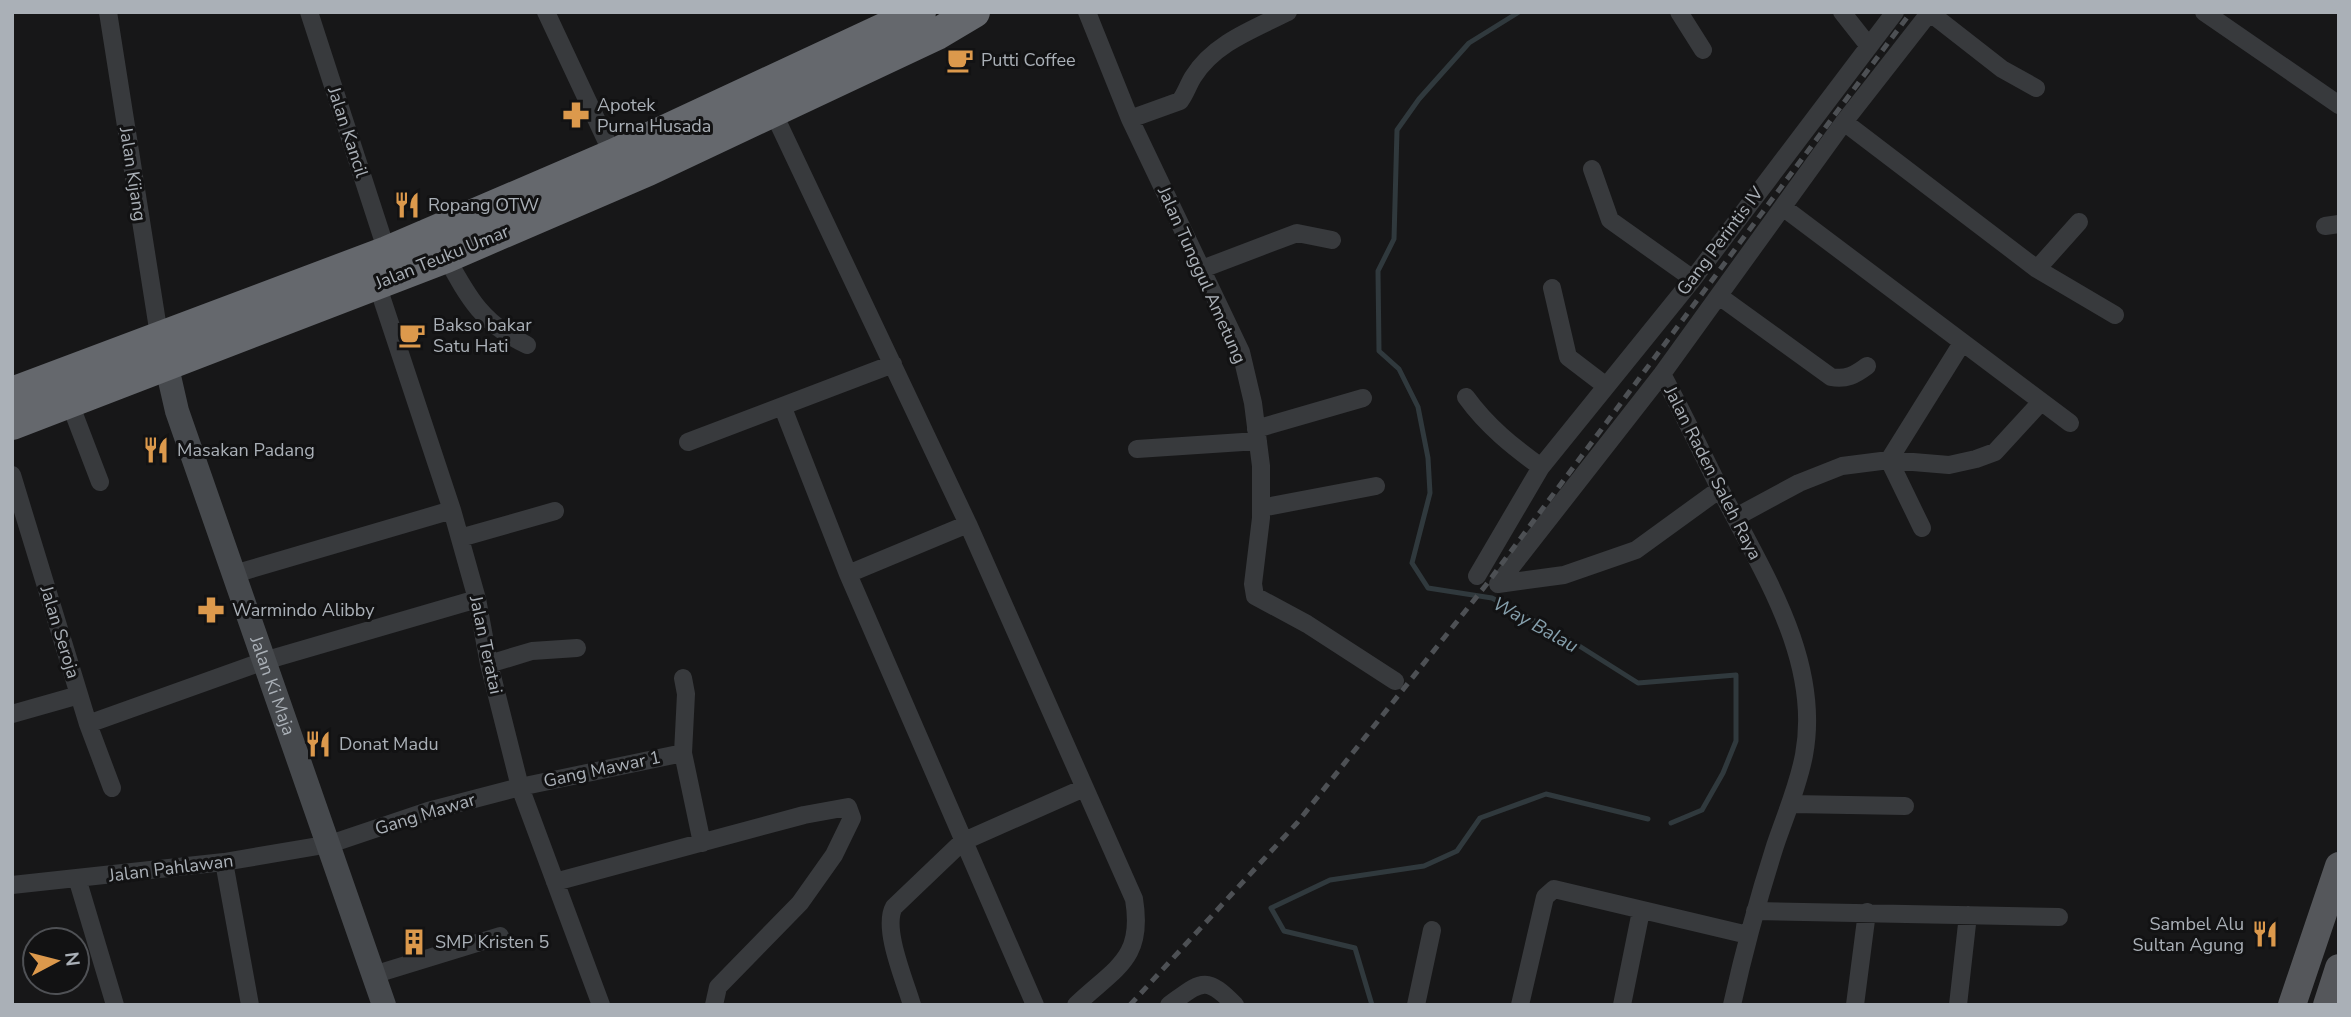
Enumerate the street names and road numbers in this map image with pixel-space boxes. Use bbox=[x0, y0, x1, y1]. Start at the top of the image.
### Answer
street label: Jalan Kancil bbox=[322, 83, 374, 181]
street label: Jalan Kijang bbox=[114, 124, 152, 223]
street label: Gang Perintis IV bbox=[1671, 181, 1769, 300]
street label: Jalan Tunggul Ametung bbox=[1152, 182, 1252, 367]
street label: Jalan Teuku Umar bbox=[371, 219, 513, 295]
street label: Jalan Raden Saleh Raya bbox=[1658, 381, 1767, 564]
street label: Jalan Seroja bbox=[34, 582, 85, 681]
street label: Jalan Teratai bbox=[464, 593, 508, 696]
street label: Jalan Ki Maja bbox=[244, 632, 301, 739]
street label: Gang Mawar 1 bbox=[541, 745, 663, 793]
street label: Gang Mawar bbox=[372, 787, 479, 841]
street label: Jalan Pahlawan bbox=[106, 848, 235, 888]

